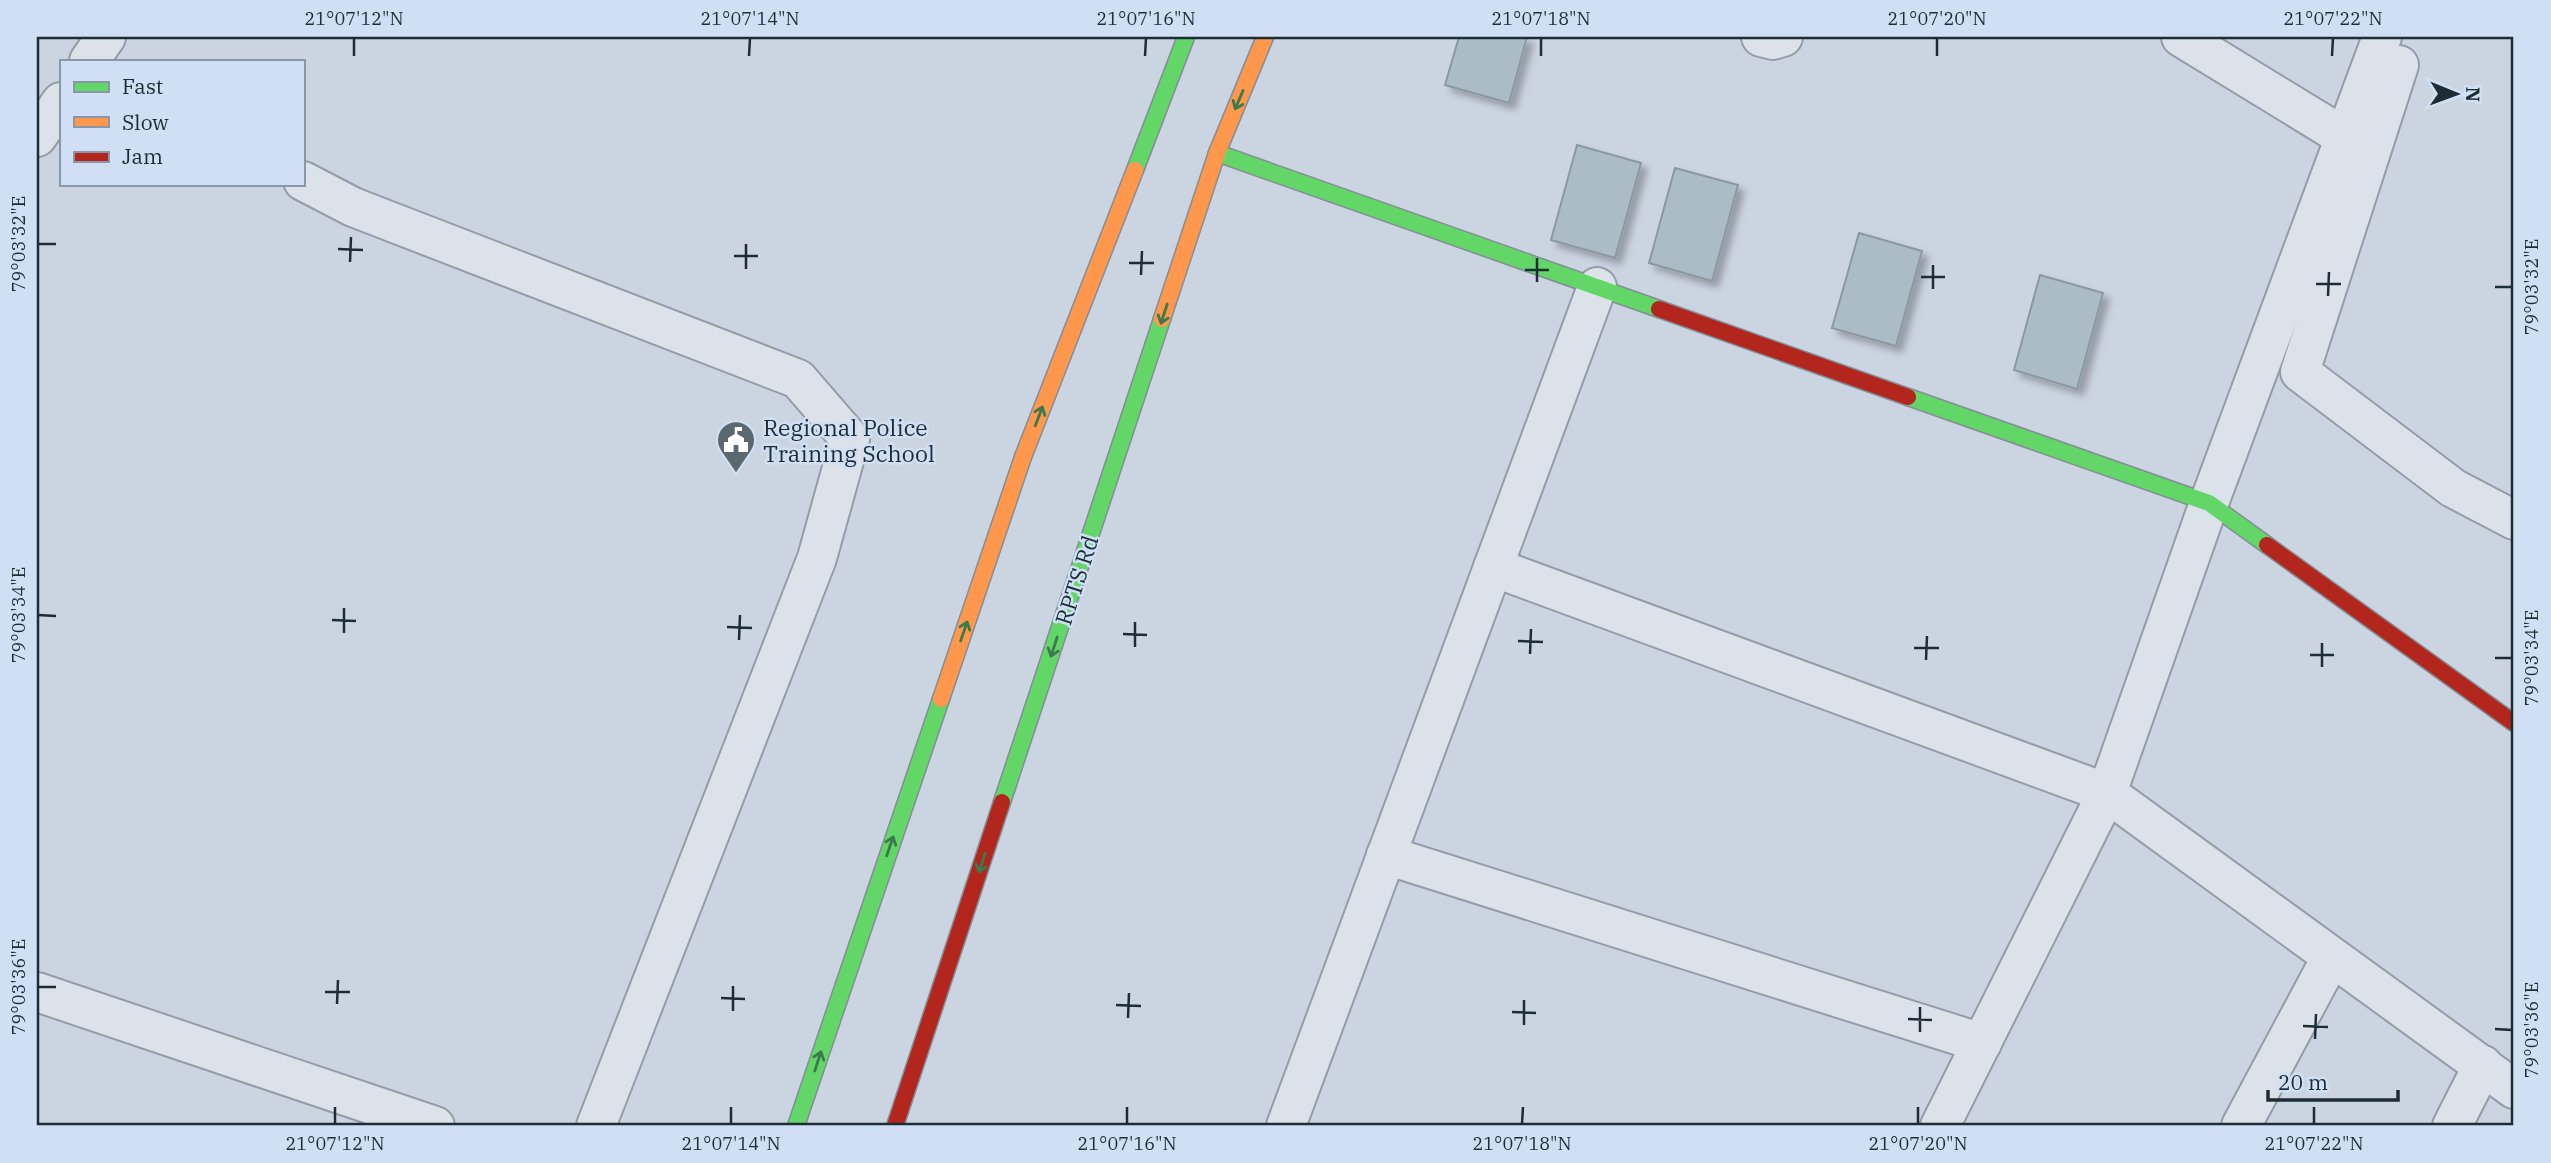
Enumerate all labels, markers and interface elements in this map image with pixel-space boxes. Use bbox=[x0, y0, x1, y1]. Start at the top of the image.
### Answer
text: 21°07'12"N bbox=[305, 7, 404, 30]
text: 21°07'14"N bbox=[701, 7, 800, 30]
text: 21°07'16"N bbox=[1097, 7, 1196, 30]
text: 21°07'18"N bbox=[1492, 7, 1591, 30]
text: 21°07'20"N bbox=[1888, 7, 1987, 30]
text: 21°07'22"N bbox=[2284, 7, 2383, 30]
legend bbox=[60, 60, 304, 186]
north arrow bbox=[2422, 60, 2492, 130]
text: Fast bbox=[122, 72, 163, 100]
text: N bbox=[2461, 87, 2485, 102]
one-way arrow bbox=[1232, 88, 1245, 110]
text: Slow bbox=[122, 108, 169, 136]
text: Jam bbox=[122, 142, 163, 170]
text: 79°03'32"E bbox=[7, 196, 30, 292]
text: 79°03'32"E bbox=[2520, 239, 2543, 335]
one-way arrow bbox=[1156, 303, 1169, 325]
one-way arrow bbox=[1034, 406, 1047, 427]
place label: Regional Police Training School bbox=[763, 412, 935, 468]
public building icon: Regional Police Training School bbox=[715, 419, 757, 474]
street label: RPTS Rd bbox=[1047, 531, 1105, 629]
text: 79°03'34"E bbox=[7, 567, 30, 663]
text: 79°03'34"E bbox=[2520, 610, 2543, 706]
one-way arrow bbox=[959, 620, 971, 642]
one-way arrow bbox=[1047, 635, 1059, 657]
one-way arrow bbox=[885, 835, 897, 857]
one-way arrow bbox=[975, 851, 988, 873]
text: 79°03'36"E bbox=[7, 939, 30, 1035]
text: 79°03'36"E bbox=[2520, 982, 2543, 1078]
one-way arrow bbox=[813, 1051, 825, 1073]
scale bar bbox=[2268, 1058, 2397, 1102]
text: 20 m bbox=[2278, 1068, 2328, 1096]
text: 21°07'12"N bbox=[286, 1132, 385, 1155]
text: 21°07'14"N bbox=[682, 1132, 781, 1155]
text: 21°07'16"N bbox=[1078, 1132, 1177, 1155]
text: 21°07'18"N bbox=[1473, 1132, 1572, 1155]
text: 21°07'20"N bbox=[1869, 1132, 1968, 1155]
text: 21°07'22"N bbox=[2265, 1132, 2364, 1155]

